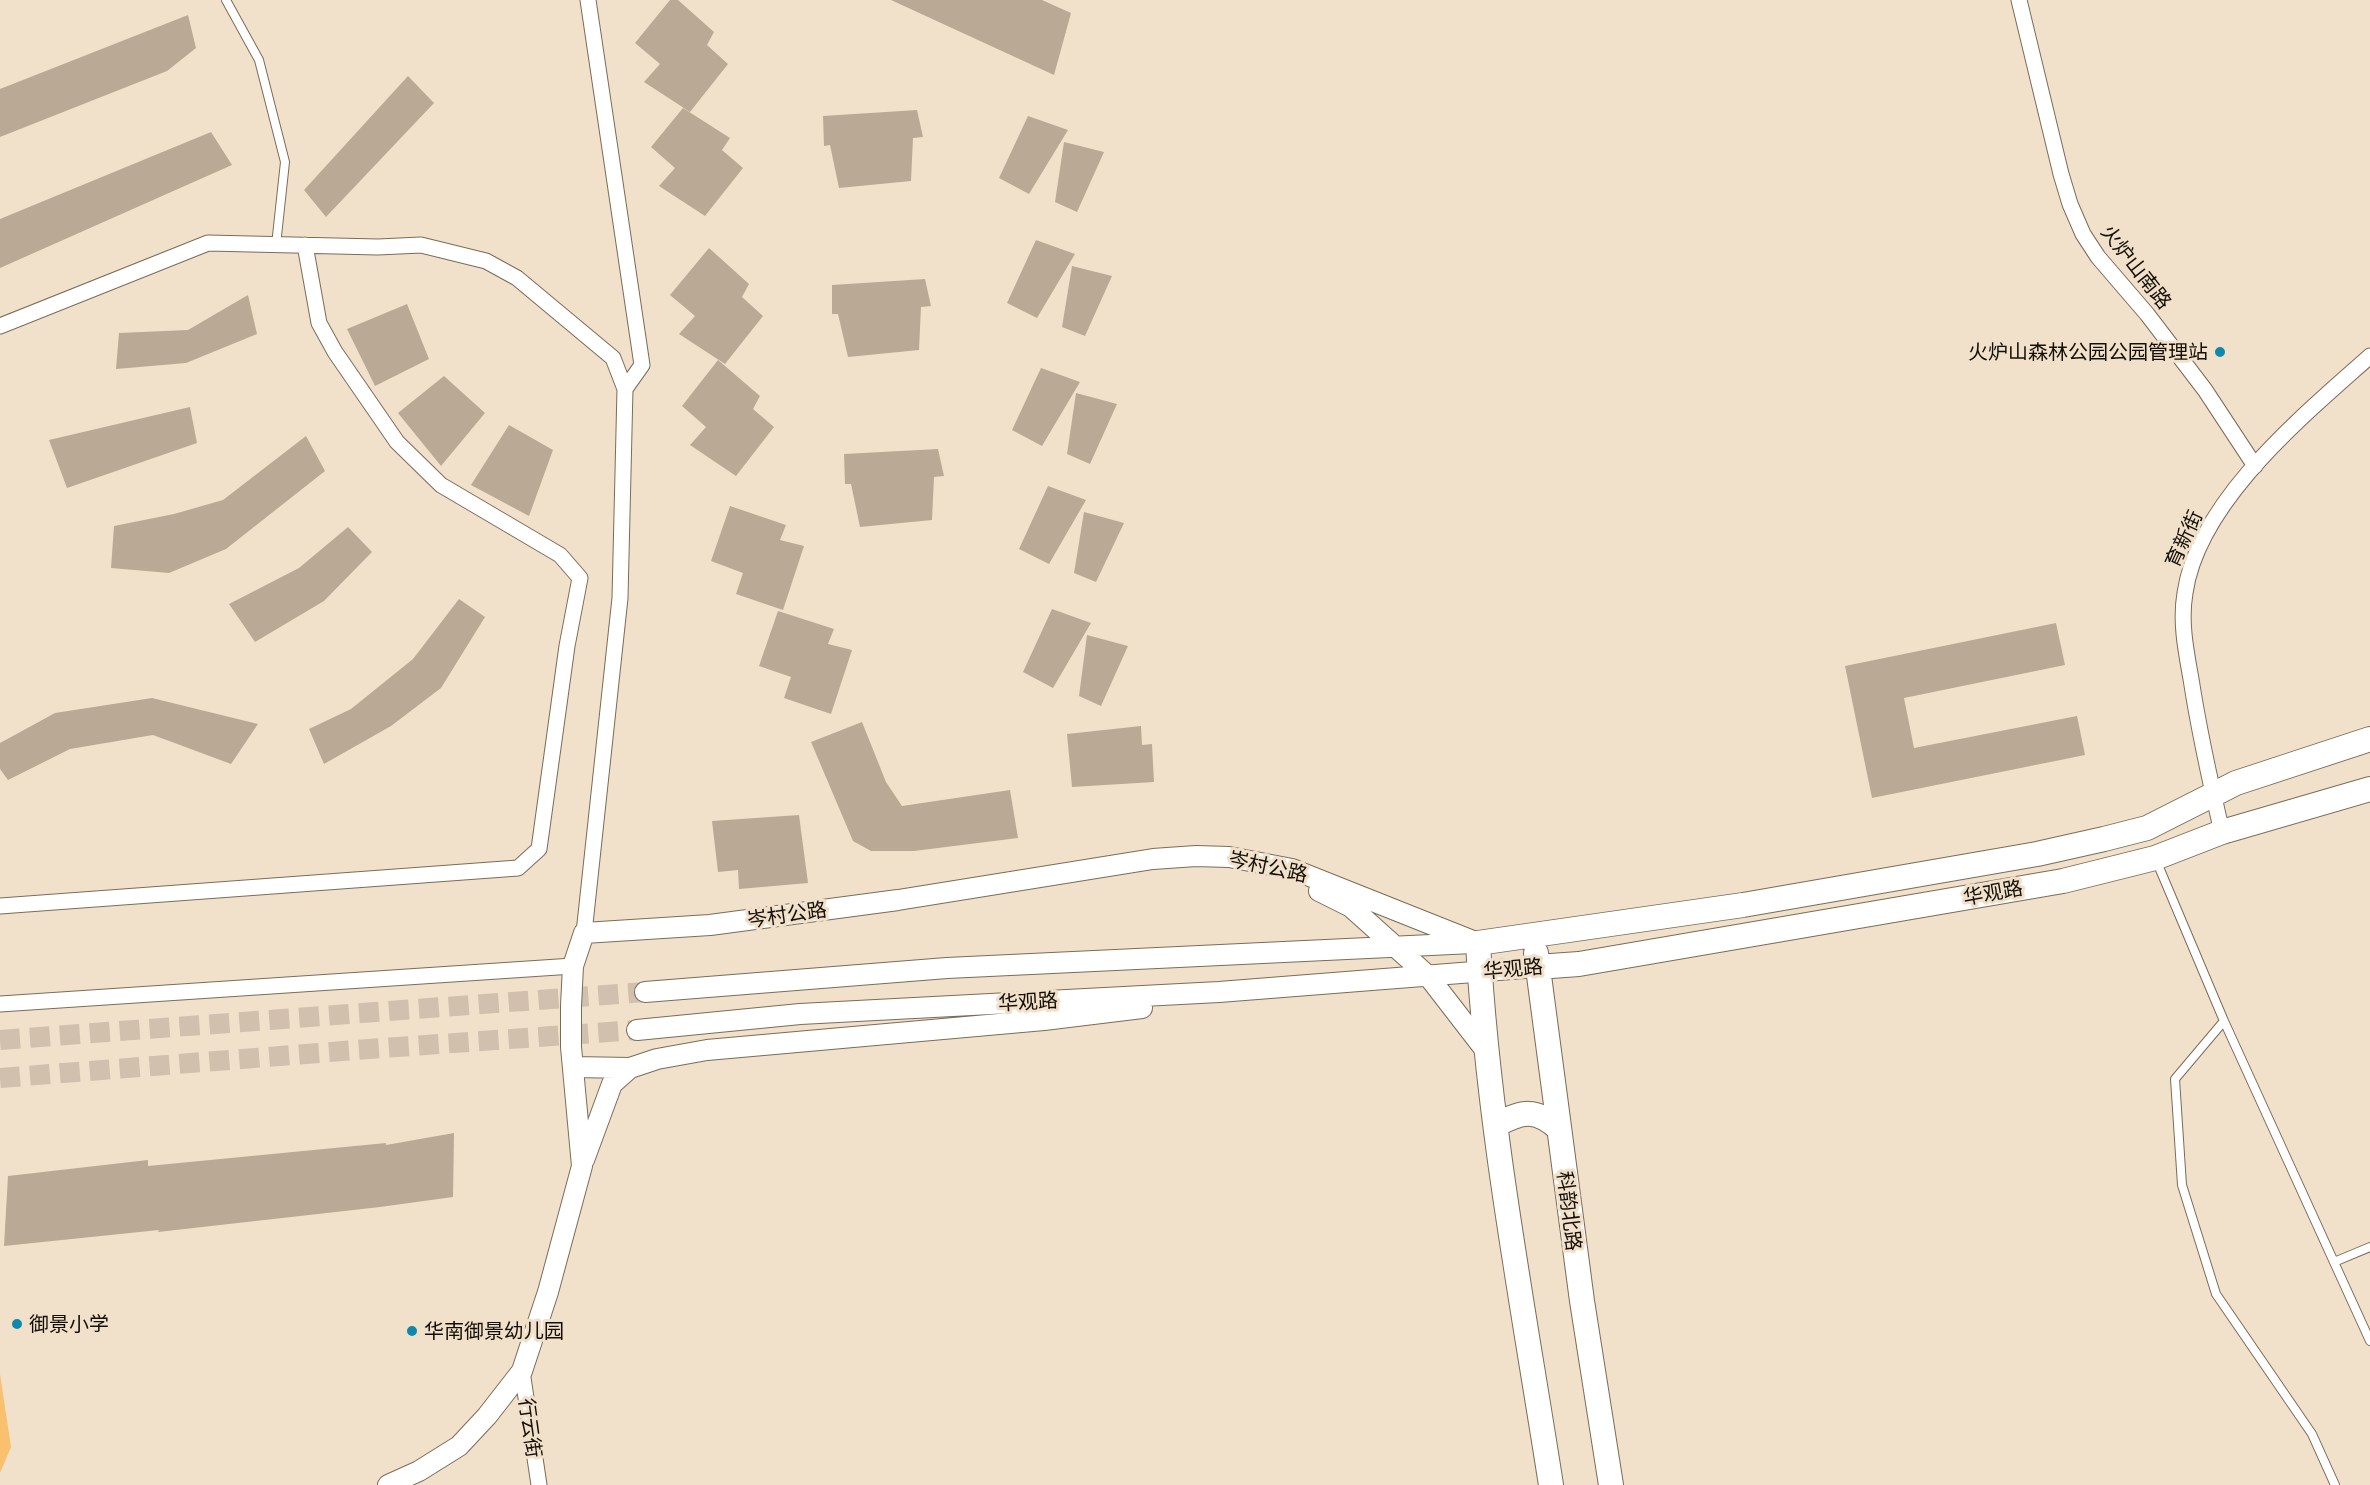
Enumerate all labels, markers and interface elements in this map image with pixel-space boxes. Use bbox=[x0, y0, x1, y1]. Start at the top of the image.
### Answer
street label: 火炉山南路 bbox=[2096, 220, 2176, 314]
place label: 火炉山森林公园公园管理站 bbox=[1968, 340, 2208, 364]
marker: 火炉山森林公园公园管理站 bbox=[2213, 345, 2227, 359]
street label: 育新街 bbox=[2160, 507, 2208, 571]
street label: 岑村公路 bbox=[1226, 847, 1310, 887]
street label: 华观路 bbox=[1961, 876, 2025, 910]
street label: 岑村公路 bbox=[746, 898, 828, 932]
street label: 华观路 bbox=[1482, 954, 1544, 984]
street label: 华观路 bbox=[997, 988, 1059, 1016]
street label: 科韵北路 bbox=[1552, 1170, 1586, 1252]
place label: 御景小学 bbox=[29, 1312, 109, 1336]
marker: 御景小学 bbox=[10, 1317, 24, 1331]
place label: 华南御景幼儿园 bbox=[424, 1319, 564, 1343]
marker: 华南御景幼儿园 bbox=[405, 1324, 419, 1338]
street label: 行云街 bbox=[514, 1397, 546, 1459]

